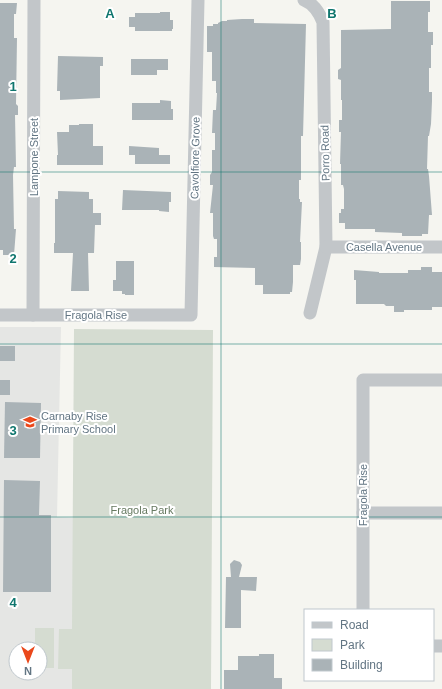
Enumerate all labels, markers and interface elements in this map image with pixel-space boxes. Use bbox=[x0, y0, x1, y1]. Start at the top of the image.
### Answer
text: A bbox=[105, 6, 115, 21]
text: B bbox=[327, 6, 337, 21]
text: 1 bbox=[9, 79, 17, 94]
street label: Cavolfiore Grove bbox=[188, 117, 202, 199]
street label: Lampone Street bbox=[28, 118, 40, 196]
street label: Porro Road bbox=[319, 125, 331, 181]
street label: Casella Avenue bbox=[346, 241, 422, 253]
text: 2 bbox=[9, 251, 17, 266]
street label: Fragola Rise bbox=[65, 309, 127, 321]
place label: Carnaby Rise Primary School bbox=[41, 410, 116, 435]
school or university icon: Carnaby Rise Primary School bbox=[22, 414, 38, 430]
text: 3 bbox=[9, 423, 17, 438]
street label: Fragola Rise bbox=[357, 464, 369, 526]
park label: Fragola Park bbox=[111, 504, 174, 516]
text: 4 bbox=[9, 595, 17, 610]
legend bbox=[304, 609, 434, 681]
text: Road bbox=[340, 618, 369, 632]
text: Park bbox=[340, 638, 366, 652]
north arrow bbox=[8, 641, 48, 681]
text: Building bbox=[340, 658, 383, 672]
text: N bbox=[24, 665, 32, 677]

